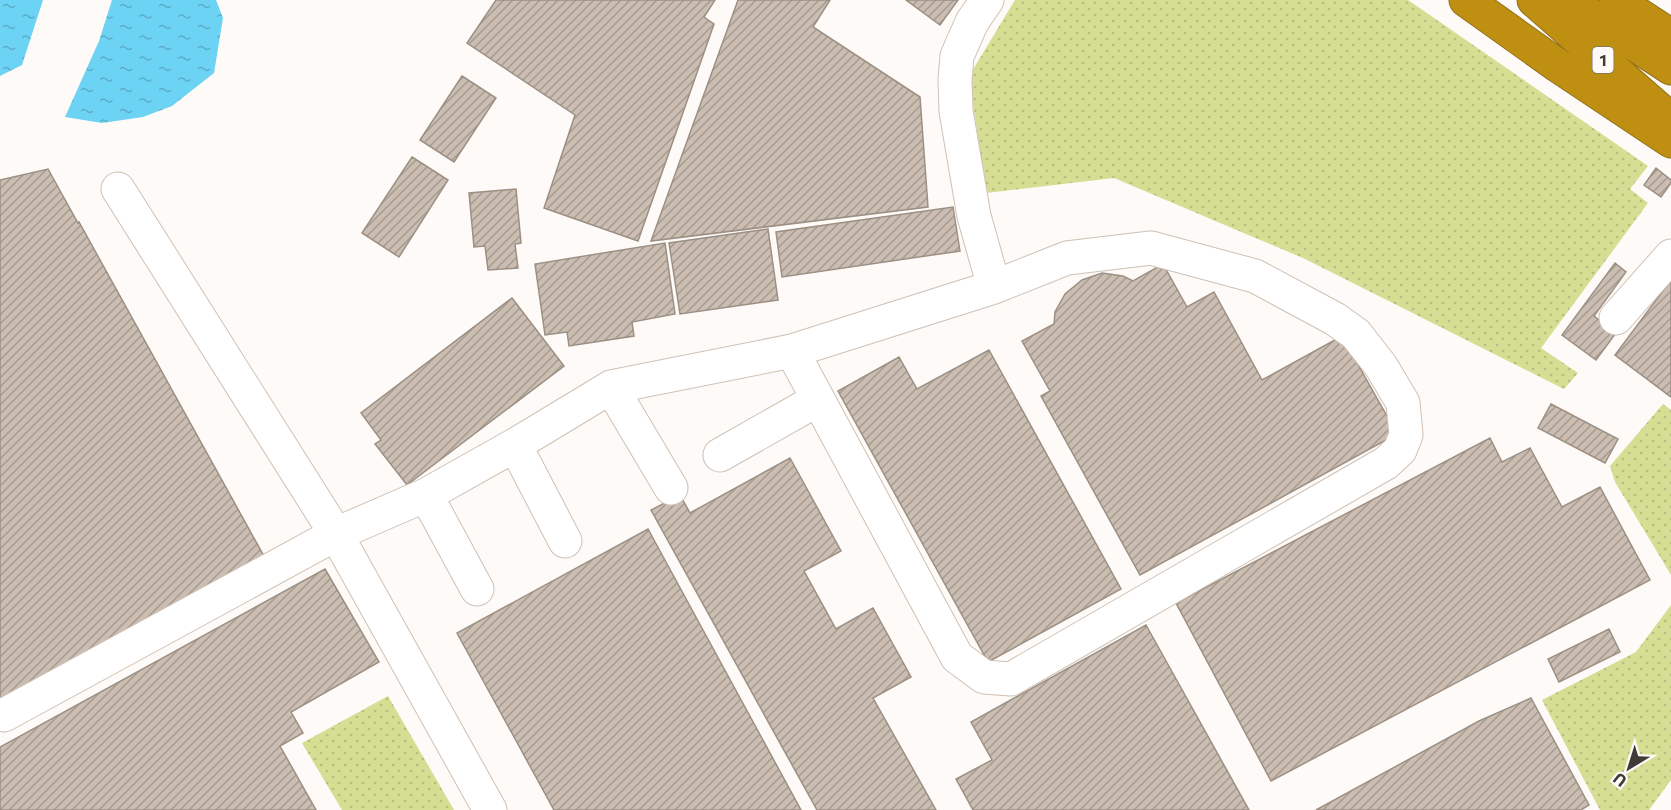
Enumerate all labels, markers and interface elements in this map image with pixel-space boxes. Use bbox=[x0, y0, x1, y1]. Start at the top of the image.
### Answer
road number: 1 bbox=[1592, 47, 1614, 73]
north arrow bbox=[1599, 738, 1659, 798]
text: U bbox=[1609, 769, 1630, 791]

